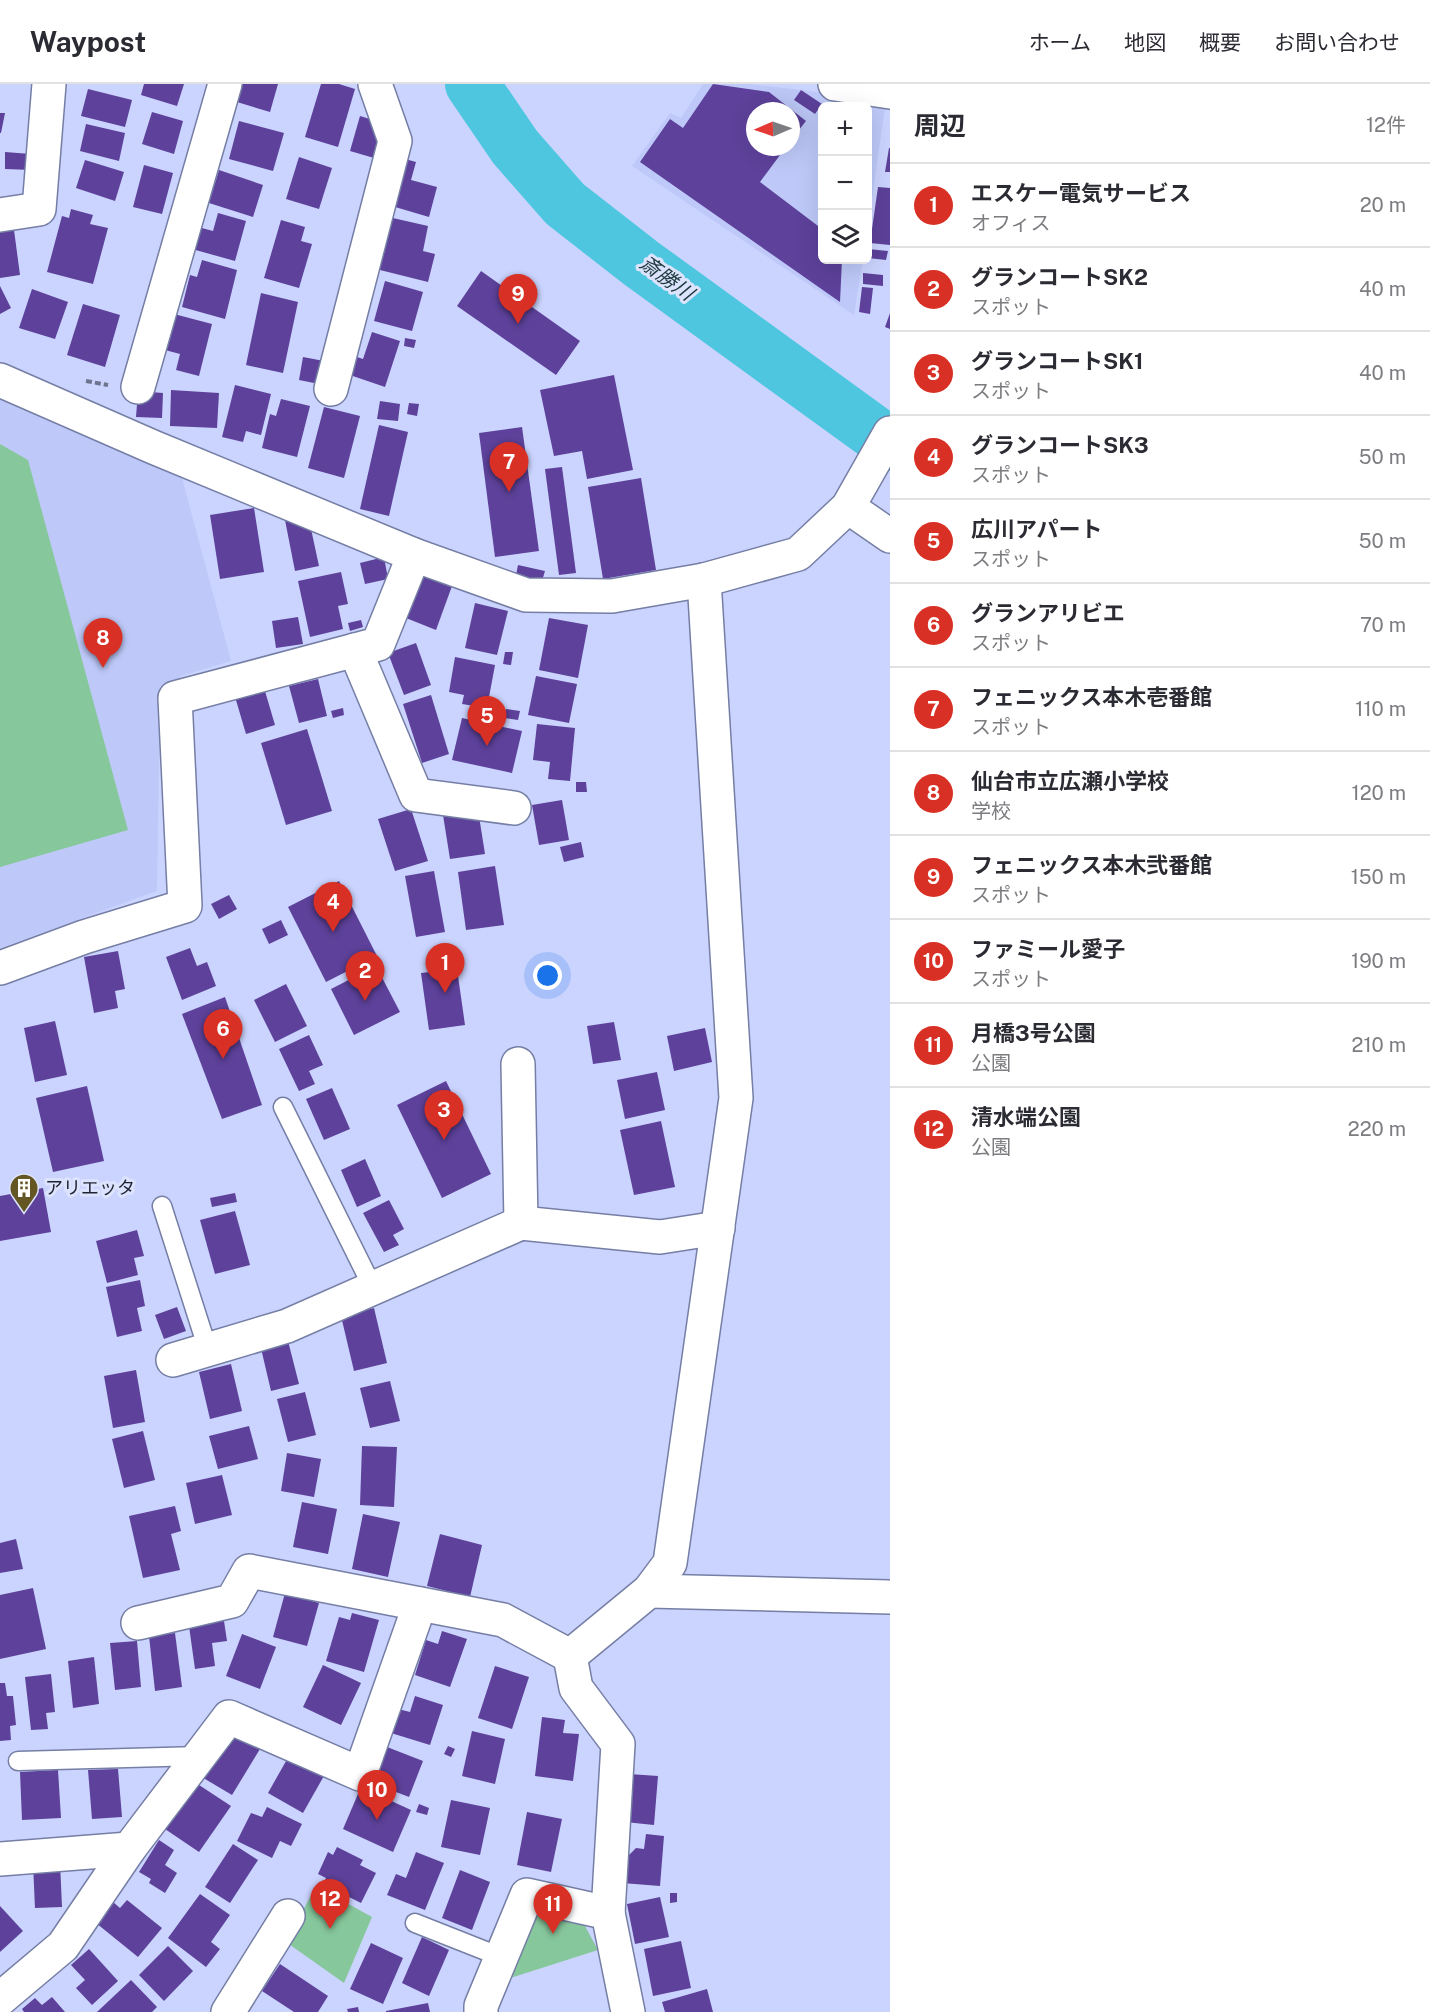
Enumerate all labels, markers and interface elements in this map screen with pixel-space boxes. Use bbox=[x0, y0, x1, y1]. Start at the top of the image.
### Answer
text: Waypost bbox=[30, 25, 146, 58]
text: ホーム bbox=[1029, 30, 1091, 55]
text: 地図 bbox=[1124, 30, 1166, 55]
text: 概要 bbox=[1199, 30, 1241, 55]
text: お問い合わせ bbox=[1274, 30, 1400, 55]
north arrow bbox=[746, 102, 800, 156]
map controls bbox=[818, 102, 872, 264]
button: + bbox=[818, 102, 872, 156]
text: 周辺 bbox=[914, 110, 966, 141]
text: 12件 bbox=[1366, 113, 1406, 137]
button: − bbox=[818, 156, 872, 210]
text: エスケー電気サービス bbox=[971, 180, 1191, 206]
text: 1 bbox=[929, 193, 938, 217]
text: 20 m bbox=[1360, 193, 1406, 217]
button: layers bbox=[818, 210, 872, 264]
text: オフィス bbox=[971, 211, 1051, 235]
water label: 斎勝川 bbox=[636, 251, 700, 307]
text: グランコートSK2 bbox=[971, 264, 1148, 290]
pin: 9 bbox=[498, 274, 538, 324]
text: 2 bbox=[927, 277, 940, 301]
text: 40 m bbox=[1359, 277, 1406, 301]
text: スポット bbox=[971, 295, 1051, 319]
text: グランコートSK1 bbox=[971, 348, 1143, 374]
text: 3 bbox=[927, 361, 940, 385]
text: 40 m bbox=[1359, 361, 1406, 385]
text: スポット bbox=[971, 379, 1051, 403]
text: グランコートSK3 bbox=[971, 432, 1149, 458]
pin: 7 bbox=[490, 442, 528, 492]
text: 4 bbox=[927, 445, 940, 469]
text: 50 m bbox=[1359, 445, 1406, 469]
text: スポット bbox=[971, 463, 1051, 487]
text: 広川アパート bbox=[971, 516, 1103, 542]
text: 5 bbox=[927, 529, 940, 553]
text: 50 m bbox=[1359, 529, 1406, 553]
text: スポット bbox=[971, 547, 1051, 571]
text: グランアリビエ bbox=[971, 600, 1125, 626]
text: 6 bbox=[927, 613, 940, 637]
text: 70 m bbox=[1360, 613, 1406, 637]
pin: 8 bbox=[84, 618, 122, 668]
text: スポット bbox=[971, 631, 1051, 655]
text: フェニックス本木壱番館 bbox=[971, 684, 1212, 710]
pin: 5 bbox=[468, 696, 506, 746]
text: 7 bbox=[927, 697, 940, 721]
text: 110 m bbox=[1355, 697, 1406, 721]
text: スポット bbox=[971, 715, 1051, 739]
text: 仙台市立広瀬小学校 bbox=[971, 768, 1169, 794]
text: 8 bbox=[927, 781, 940, 805]
text: 120 m bbox=[1352, 781, 1406, 805]
text: 学校 bbox=[971, 799, 1011, 823]
text: フェニックス本木弐番館 bbox=[971, 852, 1212, 878]
text: 9 bbox=[927, 865, 940, 889]
text: 150 m bbox=[1351, 865, 1406, 889]
pin: 4 bbox=[314, 882, 352, 932]
text: スポット bbox=[971, 883, 1051, 907]
text: ファミール愛子 bbox=[971, 936, 1125, 962]
pin: 1 bbox=[426, 944, 464, 993]
text: 10 bbox=[923, 949, 944, 973]
text: 190 m bbox=[1351, 949, 1406, 973]
pin: 2 bbox=[346, 952, 385, 1001]
your location bbox=[533, 961, 562, 990]
text: スポット bbox=[971, 967, 1051, 991]
pin: 6 bbox=[204, 1010, 242, 1059]
text: 月橋3号公園 bbox=[971, 1020, 1096, 1046]
text: 11 bbox=[925, 1033, 942, 1057]
text: 210 m bbox=[1352, 1033, 1406, 1057]
text: 公園 bbox=[971, 1051, 1011, 1075]
pin: 3 bbox=[424, 1090, 464, 1140]
text: 清水端公園 bbox=[971, 1104, 1081, 1130]
text: 12 bbox=[923, 1117, 944, 1141]
text: 220 m bbox=[1348, 1117, 1406, 1141]
text: 公園 bbox=[971, 1135, 1011, 1159]
building icon: アリエッタ bbox=[8, 1172, 40, 1214]
place label: アリエッタ bbox=[45, 1177, 135, 1198]
pin: 10 bbox=[358, 1770, 397, 1820]
pin: 12 bbox=[310, 1880, 350, 1929]
pin: 11 bbox=[534, 1884, 572, 1934]

